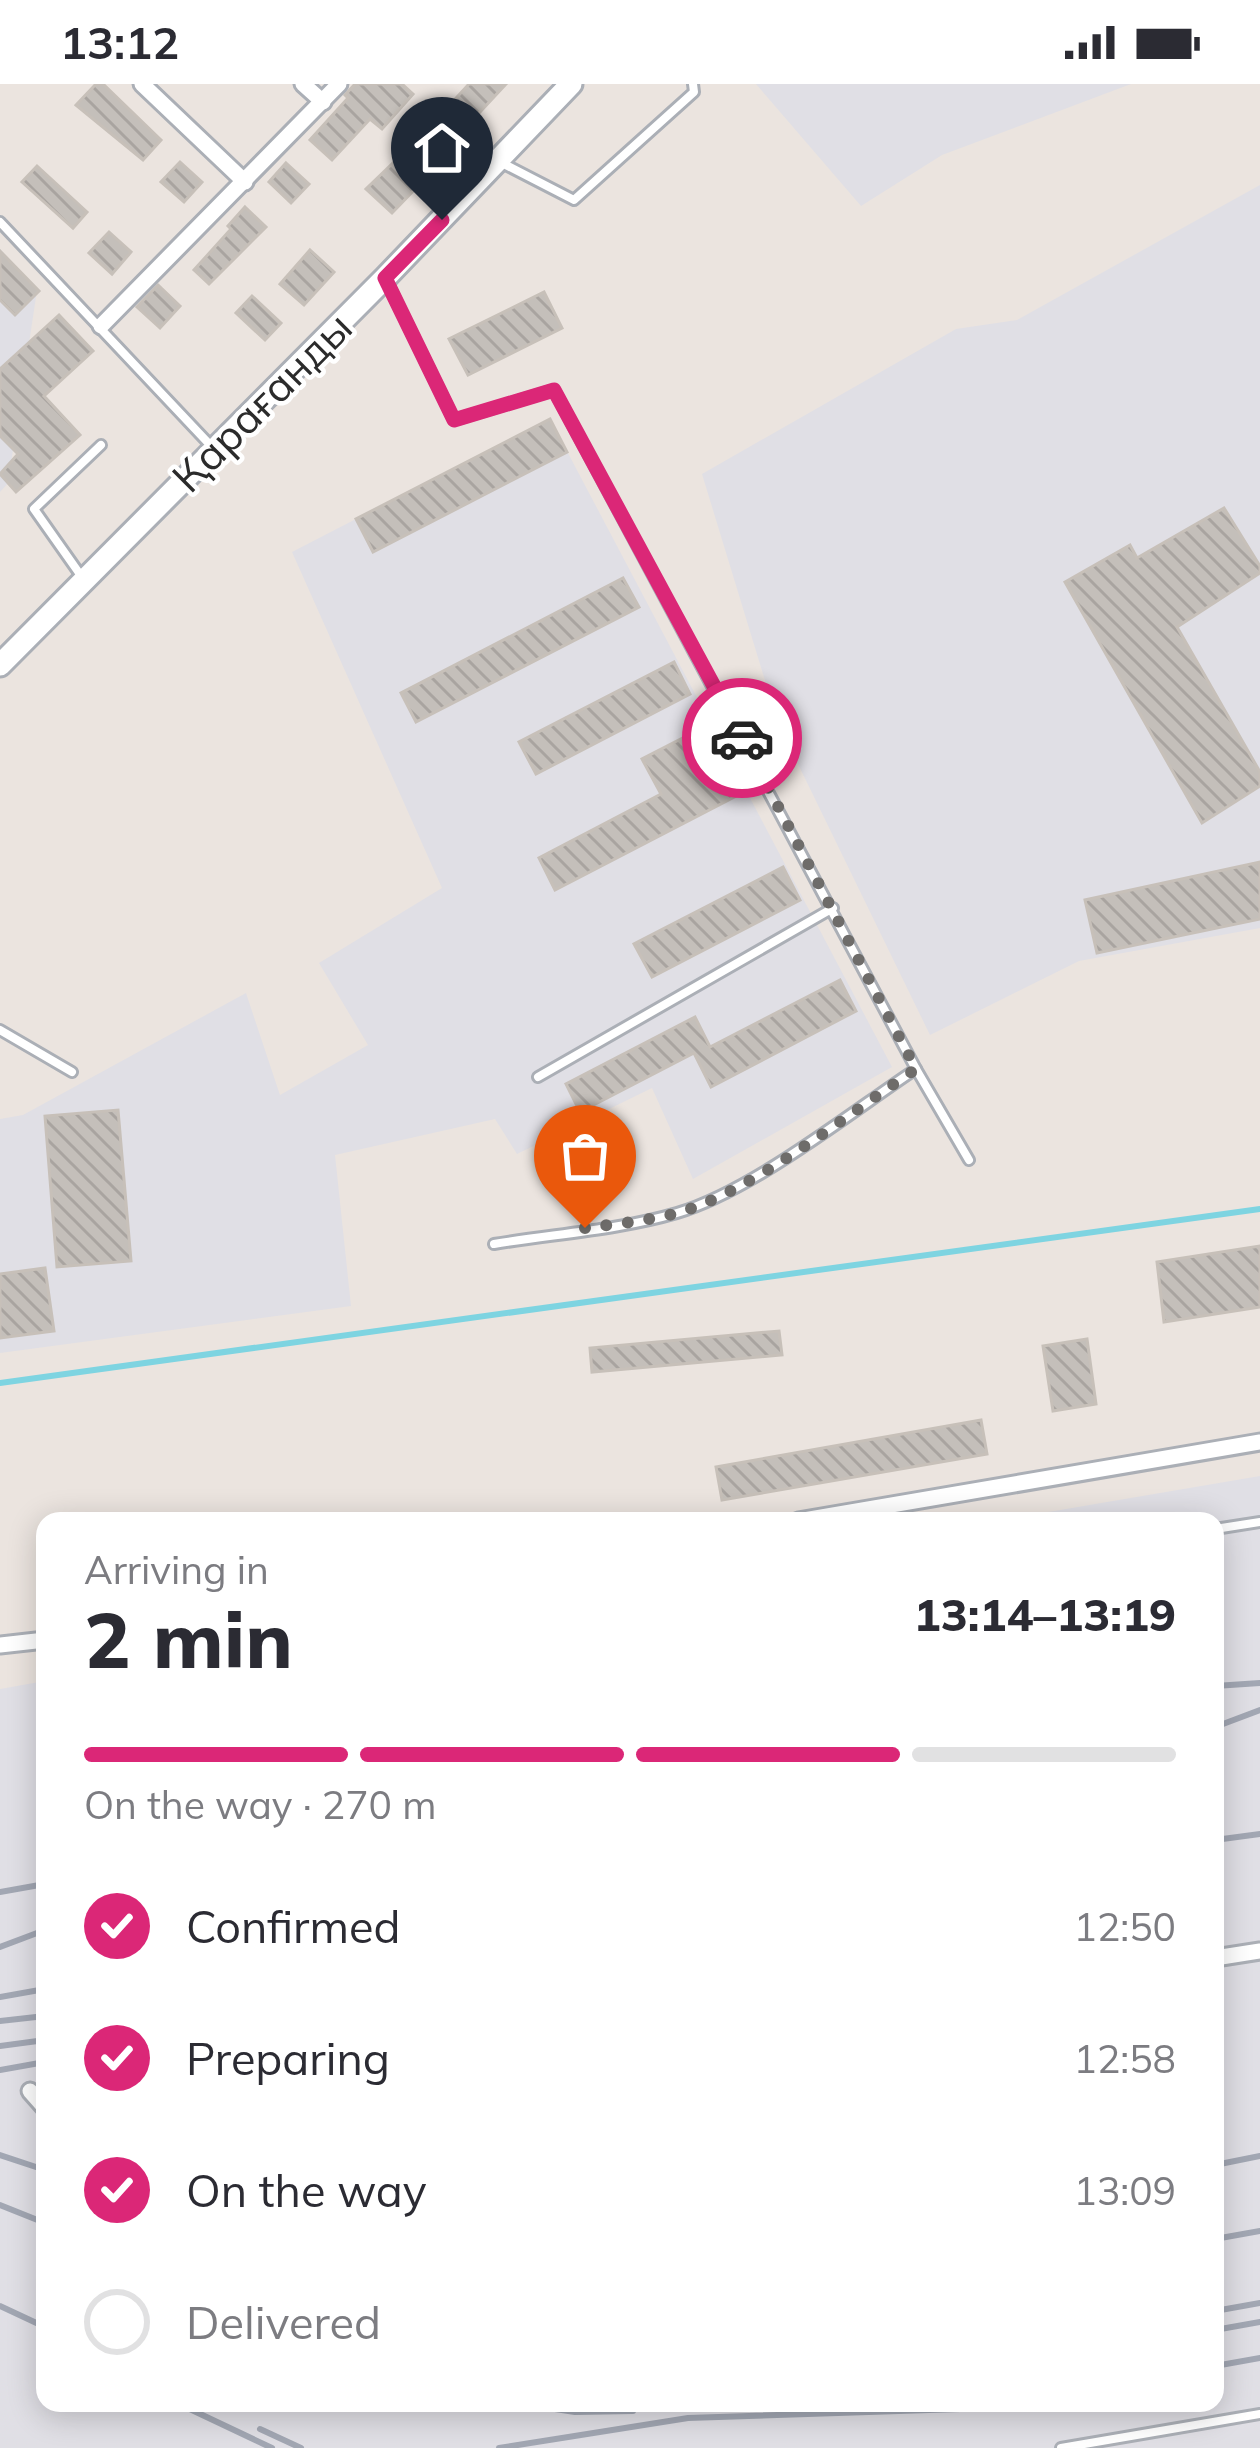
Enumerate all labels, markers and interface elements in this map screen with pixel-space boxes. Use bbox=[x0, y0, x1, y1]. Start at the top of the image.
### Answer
text: 13:12 bbox=[60, 14, 179, 70]
pin bbox=[391, 97, 493, 220]
icon: home bbox=[409, 115, 475, 181]
street label: Қарағанды bbox=[161, 301, 363, 503]
courier bbox=[682, 678, 802, 798]
icon: car bbox=[709, 705, 775, 771]
pin bbox=[534, 1105, 636, 1228]
icon: bag bbox=[552, 1123, 618, 1189]
text: Arriving in bbox=[84, 1545, 269, 1594]
text: 13:14–13:19 bbox=[914, 1586, 1176, 1642]
text: 2 min bbox=[84, 1590, 293, 1688]
text: On the way · 270 m bbox=[84, 1780, 436, 1829]
icon: check bbox=[84, 1893, 150, 1959]
text: Confirmed bbox=[186, 1898, 400, 1954]
text: 12:50 bbox=[1074, 1902, 1176, 1951]
icon: check bbox=[84, 2025, 150, 2091]
text: Preparing bbox=[186, 2030, 390, 2086]
text: 12:58 bbox=[1074, 2034, 1176, 2083]
icon: check bbox=[84, 2157, 150, 2223]
text: On the way bbox=[186, 2162, 427, 2218]
text: 13:09 bbox=[1074, 2166, 1176, 2215]
text: Delivered bbox=[186, 2294, 381, 2350]

